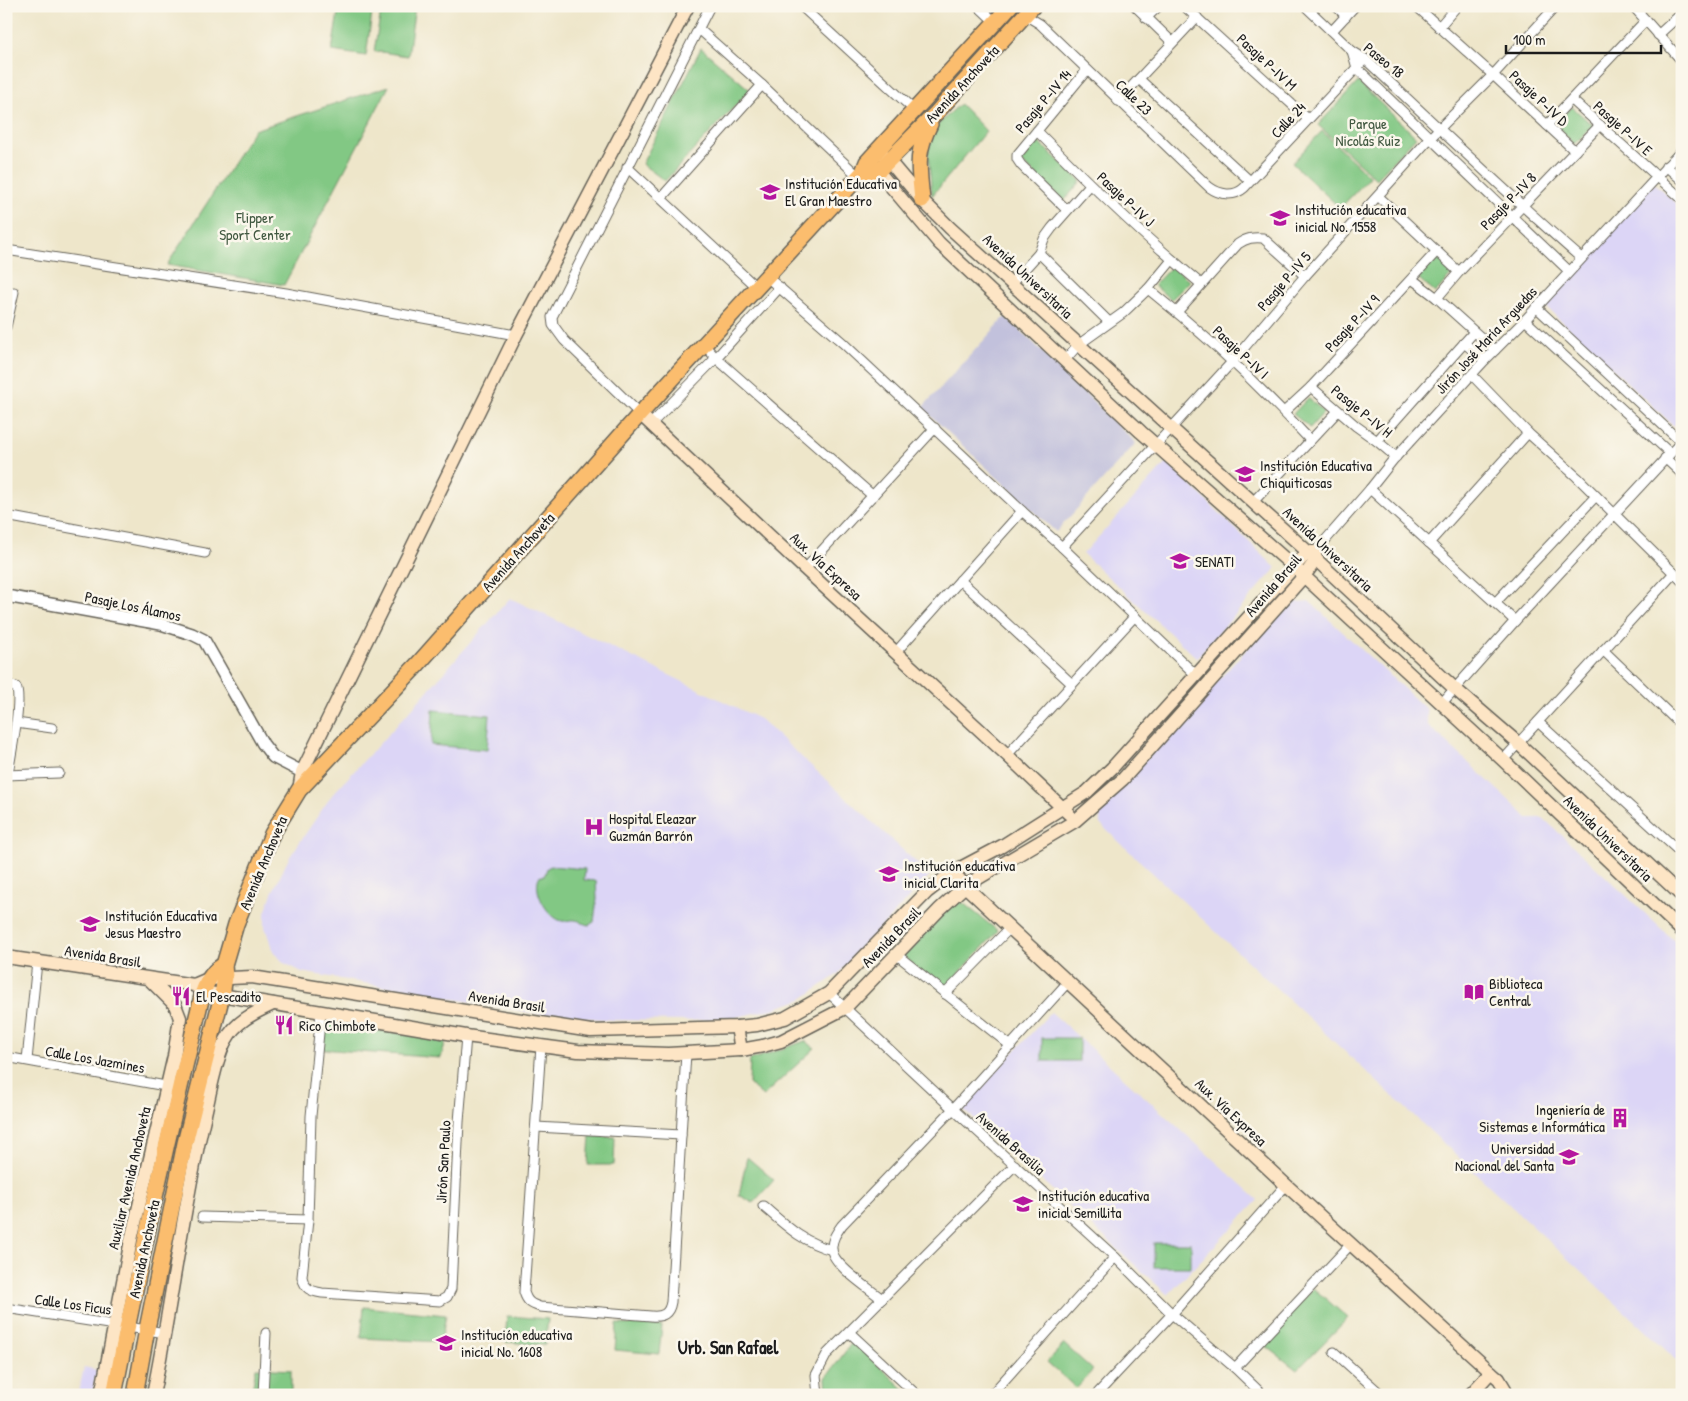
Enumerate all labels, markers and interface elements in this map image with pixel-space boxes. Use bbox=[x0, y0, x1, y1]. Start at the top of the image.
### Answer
scale bar bbox=[1506, 22, 1660, 54]
street label: Pasaje P-IV M bbox=[1232, 29, 1302, 95]
text: 100 m bbox=[1513, 29, 1546, 50]
street label: Paseo 18 bbox=[1359, 37, 1409, 83]
street label: Avenida Anchoveta bbox=[920, 40, 1004, 128]
street label: Pasaje P-IV 14 bbox=[1010, 64, 1076, 137]
street label: Pasaje P-IV D bbox=[1505, 65, 1574, 131]
street label: Calle 23 bbox=[1111, 74, 1157, 120]
street label: Pasaje P-IV E bbox=[1589, 96, 1657, 160]
street label: Calle 24 bbox=[1266, 97, 1310, 143]
park label: Parque Nicolás Ruiz bbox=[1336, 113, 1401, 151]
street label: Pasaje P-IV J bbox=[1093, 167, 1160, 232]
street label: Pasaje P-IV 8 bbox=[1475, 167, 1541, 235]
place label: Institución Educativa El Gran Maestro bbox=[785, 173, 897, 211]
school or university icon: Institución Educativa El Gran Maestro bbox=[759, 181, 781, 203]
place label: Institución educativa inicial No. 1558 bbox=[1295, 199, 1406, 237]
park label: Flipper Sport Center bbox=[219, 207, 291, 245]
school or university icon: Institución educativa inicial No. 1558 bbox=[1269, 207, 1291, 229]
street label: Avenida Universitaria bbox=[978, 229, 1078, 323]
street label: Pasaje P-IV 5 bbox=[1252, 246, 1316, 315]
street label: Jirón José María Arguedas bbox=[1430, 281, 1542, 398]
street label: Pasaje P-IV 9 bbox=[1320, 289, 1385, 356]
street label: Pasaje P-IV I bbox=[1208, 320, 1274, 384]
street label: Pasaje P-IV H bbox=[1327, 380, 1397, 442]
place label: Institución Educativa Chiquiticosas bbox=[1260, 455, 1372, 493]
school or university icon: Institución Educativa Chiquiticosas bbox=[1234, 463, 1256, 485]
street label: Avenida Universitaria bbox=[1278, 502, 1378, 596]
street label: Avenida Anchoveta bbox=[477, 508, 559, 596]
street label: Aux. Vía Expresa bbox=[786, 527, 867, 605]
street label: Avenida Brasil bbox=[1240, 549, 1306, 621]
school or university icon: SENATI bbox=[1169, 550, 1191, 572]
place label: SENATI bbox=[1195, 551, 1234, 572]
street label: Pasaje Los Álamos bbox=[83, 586, 183, 626]
street label: Avenida Universitaria bbox=[1559, 790, 1657, 886]
place label: Hospital Eleazar Guzmán Barrón bbox=[609, 808, 697, 846]
street label: Avenida Anchoveta bbox=[234, 813, 292, 913]
hospital icon: Hospital Eleazar Guzmán Barrón bbox=[583, 816, 605, 838]
place label: Institución educativa inicial Clarita bbox=[904, 855, 1015, 893]
school or university icon: Institución educativa inicial Clarita bbox=[878, 863, 900, 885]
street label: Avenida Brasil bbox=[857, 902, 925, 972]
place label: Institución Educativa Jesus Maestro bbox=[105, 905, 217, 943]
school or university icon: Institución Educativa Jesus Maestro bbox=[79, 913, 101, 935]
street label: Avenida Brasil bbox=[63, 940, 143, 972]
place label: Biblioteca Central bbox=[1489, 973, 1542, 1011]
library icon: Biblioteca Central bbox=[1463, 981, 1485, 1003]
restaurant icon: El Pescadito bbox=[170, 985, 192, 1007]
street label: Avenida Brasil bbox=[467, 985, 547, 1017]
place label: El Pescadito bbox=[196, 986, 261, 1007]
restaurant icon: Rico Chimbote bbox=[273, 1014, 295, 1036]
place label: Rico Chimbote bbox=[299, 1015, 376, 1036]
street label: Calle Los Jazmines bbox=[44, 1040, 147, 1078]
street label: Aux. Vía Expresa bbox=[1191, 1073, 1272, 1151]
place label: Ingeniería de Sistemas e Informática bbox=[1479, 1099, 1605, 1137]
street label: Auxiliar Avenida Anchoveta bbox=[104, 1105, 154, 1251]
street label: Avenida Brasilia bbox=[972, 1106, 1050, 1180]
building icon: Ingeniería de Sistemas e Informática bbox=[1609, 1107, 1631, 1129]
street label: Jirón San Paulo bbox=[430, 1120, 456, 1204]
place label: Universidad Nacional del Santa bbox=[1455, 1138, 1554, 1176]
school or university icon: Universidad Nacional del Santa bbox=[1558, 1146, 1580, 1168]
place label: Institución educativa inicial Semillita bbox=[1038, 1185, 1149, 1223]
school or university icon: Institución educativa inicial Semillita bbox=[1012, 1193, 1034, 1215]
street label: Avenida Anchoveta bbox=[125, 1198, 163, 1300]
street label: Calle Los Ficus bbox=[33, 1288, 113, 1320]
place label: Institución educativa inicial No. 1608 bbox=[461, 1324, 572, 1362]
school or university icon: Institución educativa inicial No. 1608 bbox=[435, 1332, 457, 1354]
district label: Urb. San Rafael bbox=[678, 1335, 779, 1360]

